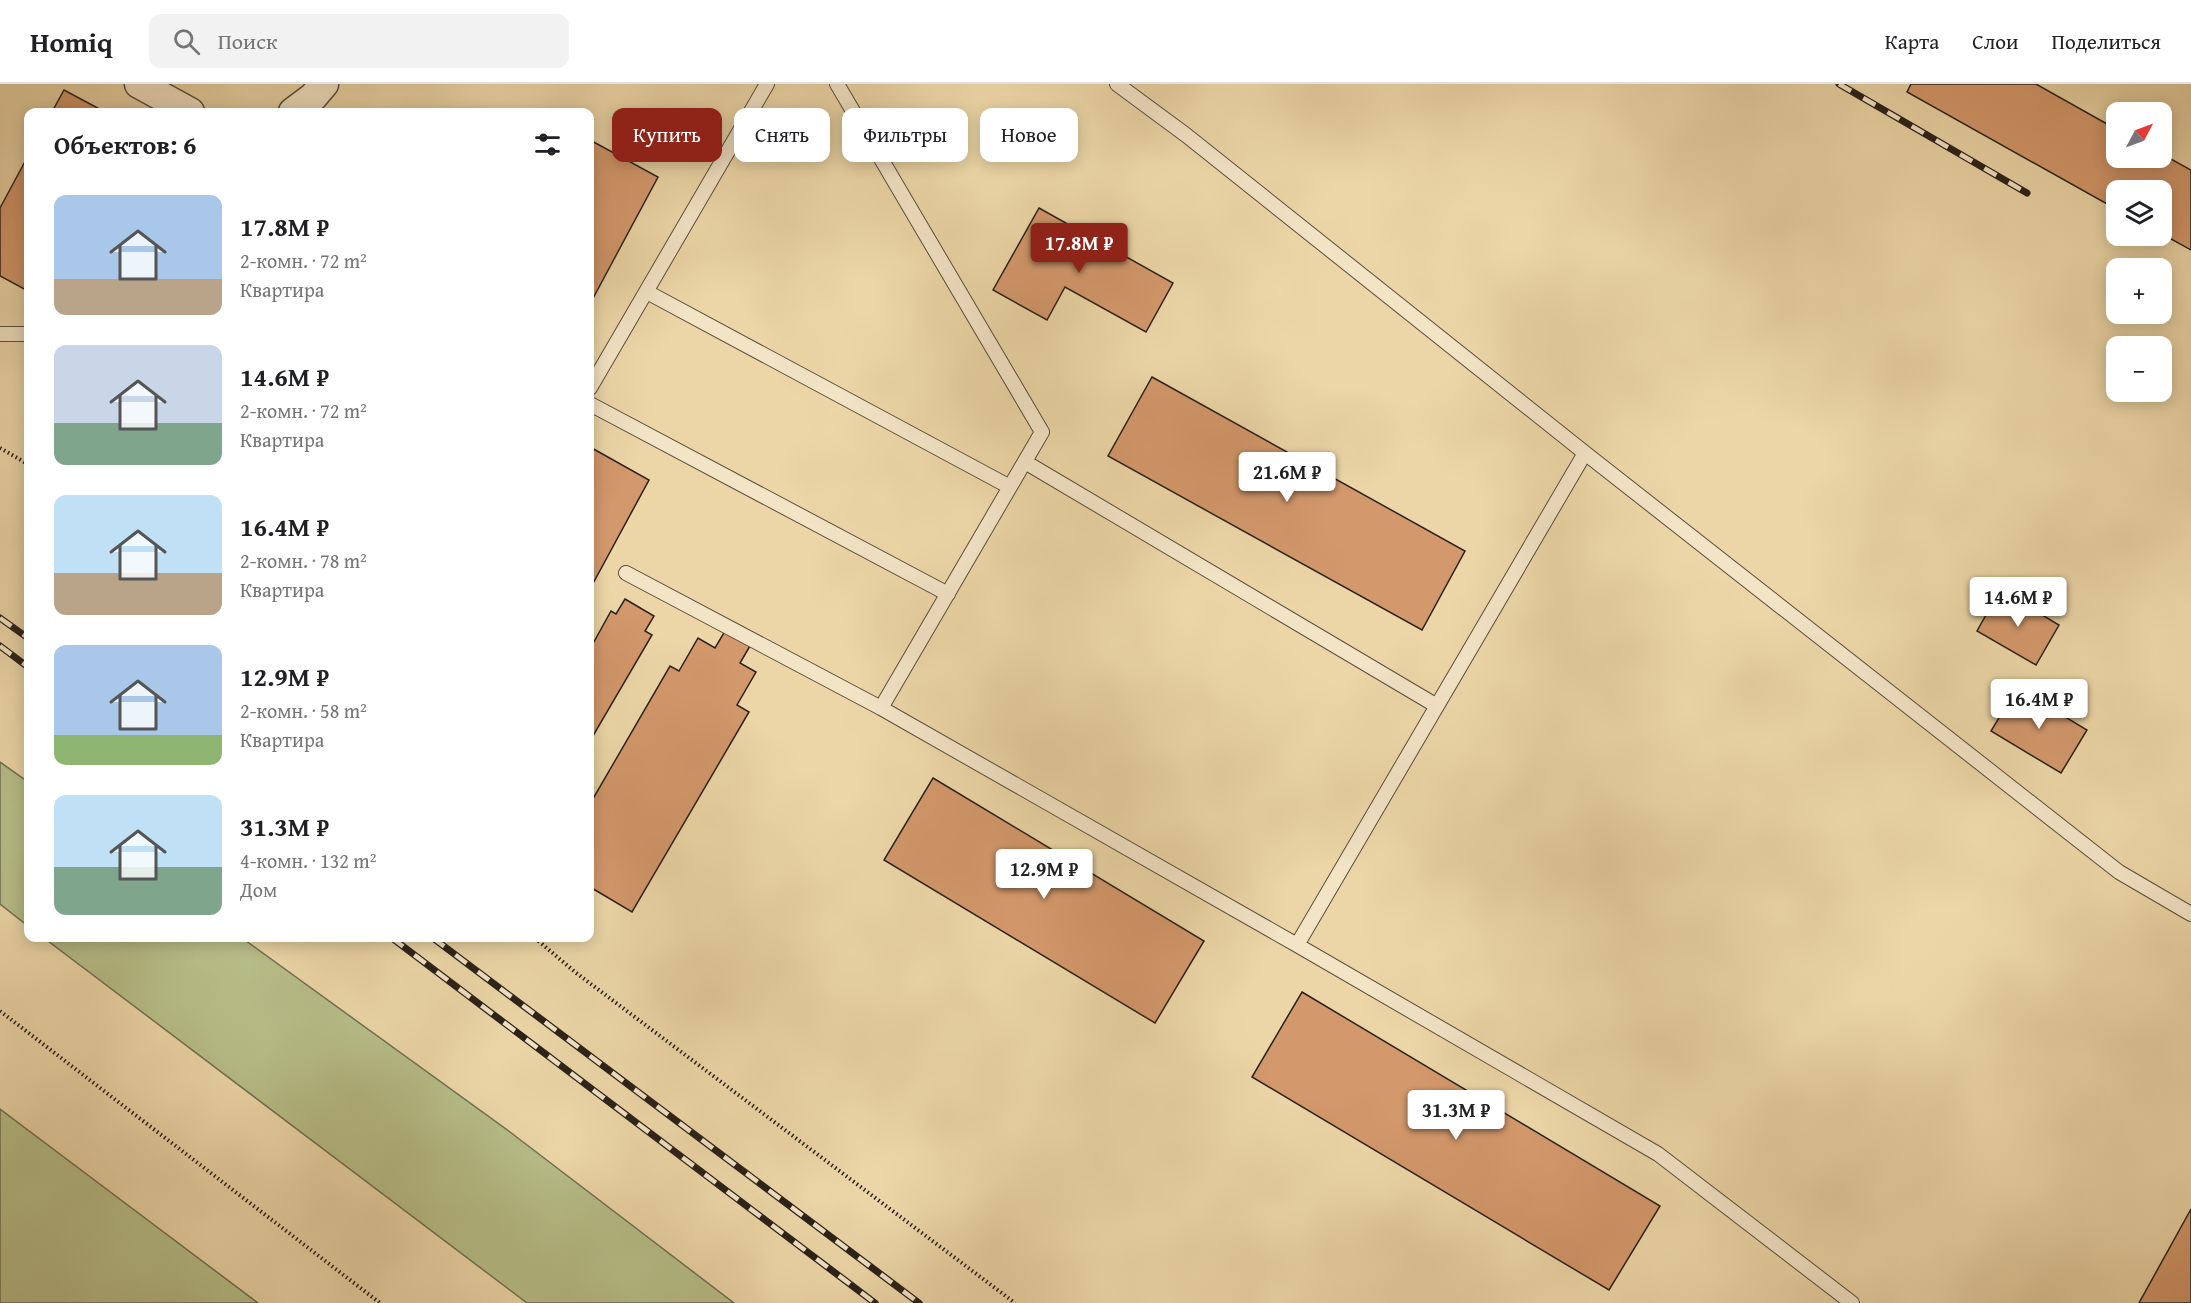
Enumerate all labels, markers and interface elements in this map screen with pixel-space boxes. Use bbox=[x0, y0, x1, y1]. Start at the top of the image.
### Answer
search box bbox=[149, 14, 569, 68]
text: Homiq bbox=[30, 21, 113, 62]
icon: search bbox=[170, 25, 203, 58]
text: Поиск bbox=[218, 25, 277, 57]
text: Карта bbox=[1885, 26, 1939, 57]
text: Слои bbox=[1972, 26, 2018, 57]
text: Поделиться bbox=[2051, 26, 2161, 57]
north arrow bbox=[2106, 102, 2172, 168]
map controls bbox=[2106, 102, 2172, 402]
chip: Купить bbox=[612, 108, 722, 162]
chip: Снять bbox=[734, 108, 830, 162]
chip: Фильтры bbox=[842, 108, 968, 162]
chip: Новое bbox=[980, 108, 1078, 162]
text: Объектов: 6 bbox=[54, 125, 197, 164]
icon: filters bbox=[531, 128, 564, 161]
button: layers bbox=[2106, 180, 2172, 246]
text: 17.8M ₽ bbox=[240, 207, 329, 246]
icon: home bbox=[102, 219, 174, 291]
pin: 17.8M ₽ bbox=[1024, 223, 1134, 274]
text: 17.8M ₽ bbox=[1045, 228, 1113, 257]
text: 2-комн. · 72 m² bbox=[240, 246, 367, 275]
button: + bbox=[2106, 258, 2172, 324]
text: Квартира bbox=[240, 275, 324, 304]
button: − bbox=[2106, 336, 2172, 402]
text: 14.6M ₽ bbox=[240, 357, 329, 396]
icon: home bbox=[102, 369, 174, 441]
text: 2-комн. · 72 m² bbox=[240, 396, 367, 425]
text: Квартира bbox=[240, 425, 324, 454]
pin: 21.6M ₽ bbox=[1232, 452, 1342, 503]
text: 21.6M ₽ bbox=[1253, 457, 1321, 486]
text: 16.4M ₽ bbox=[240, 507, 329, 546]
icon: home bbox=[102, 519, 174, 591]
text: 2-комн. · 78 m² bbox=[240, 546, 367, 575]
text: Квартира bbox=[240, 575, 324, 604]
pin: 14.6M ₽ bbox=[1963, 577, 2073, 628]
text: 14.6M ₽ bbox=[1984, 582, 2052, 611]
text: 12.9M ₽ bbox=[240, 657, 329, 696]
icon: home bbox=[102, 669, 174, 741]
pin: 16.4M ₽ bbox=[1984, 679, 2094, 730]
text: 16.4M ₽ bbox=[2005, 684, 2073, 713]
text: 2-комн. · 58 m² bbox=[240, 696, 367, 725]
text: Квартира bbox=[240, 725, 324, 754]
text: 31.3M ₽ bbox=[240, 807, 329, 846]
icon: home bbox=[102, 819, 174, 891]
text: 4-комн. · 132 m² bbox=[240, 846, 376, 875]
pin: 12.9M ₽ bbox=[989, 849, 1099, 900]
text: 12.9M ₽ bbox=[1010, 854, 1078, 883]
text: Дом bbox=[240, 875, 277, 904]
pin: 31.3M ₽ bbox=[1401, 1090, 1511, 1141]
text: 31.3M ₽ bbox=[1422, 1095, 1490, 1124]

